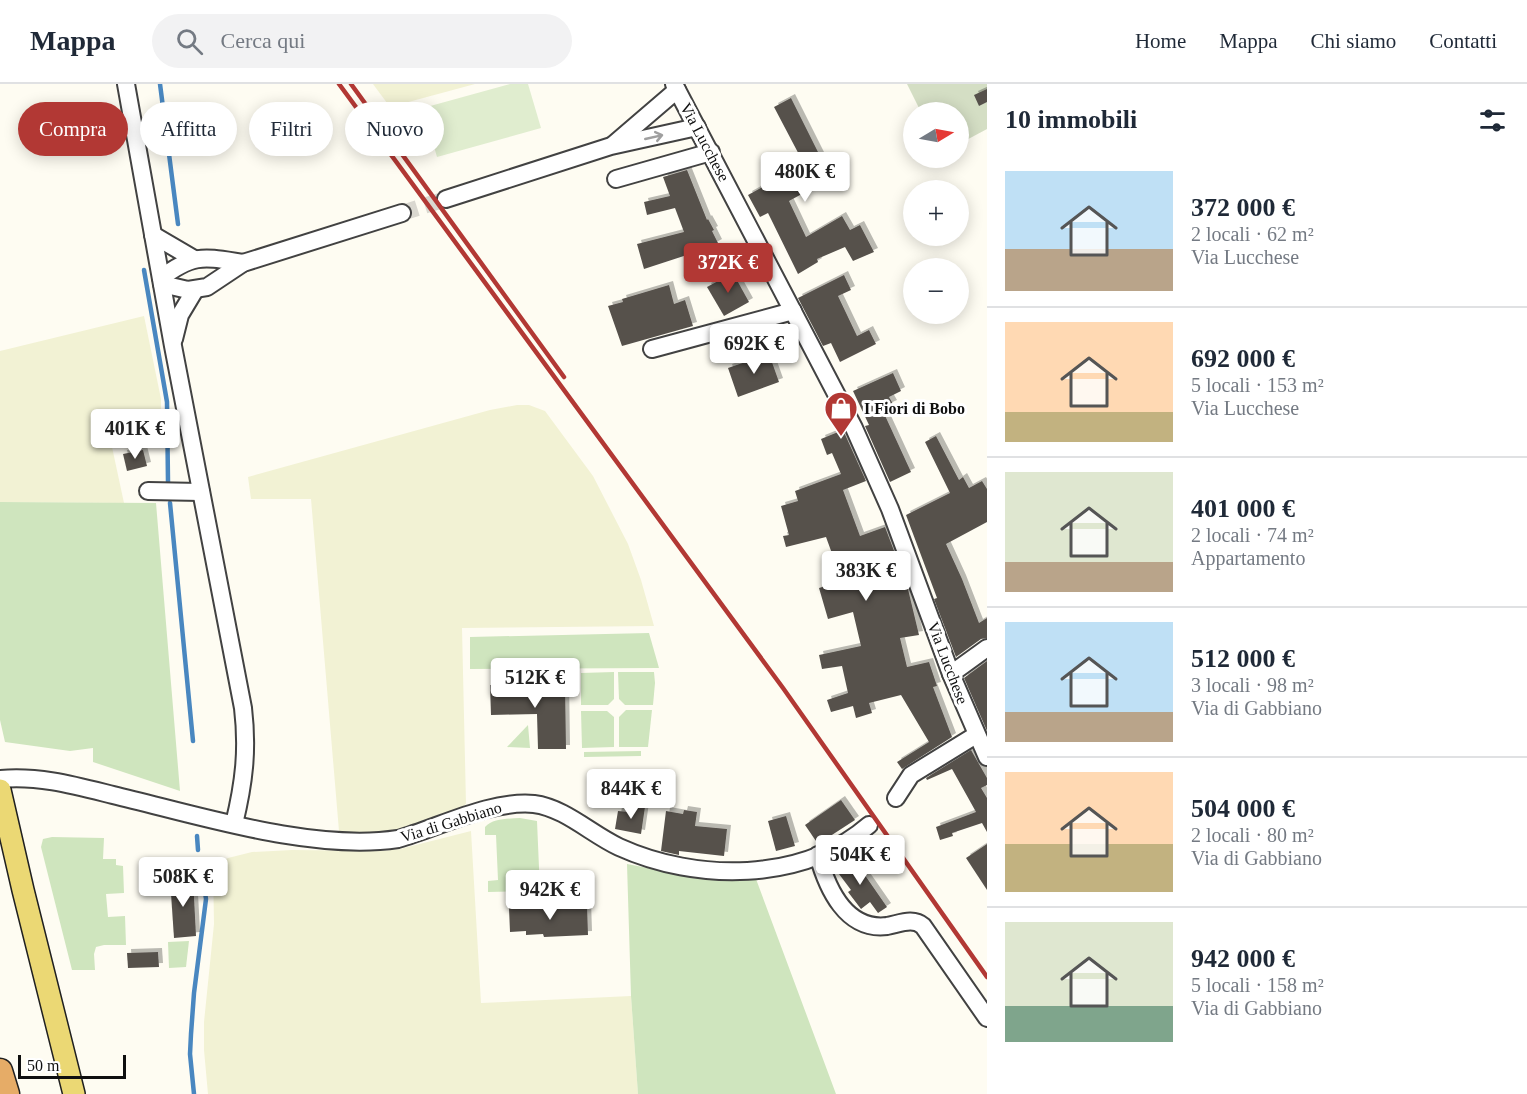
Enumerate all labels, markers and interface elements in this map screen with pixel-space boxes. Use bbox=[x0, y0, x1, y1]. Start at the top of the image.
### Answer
search box bbox=[152, 14, 572, 68]
text: Mappa bbox=[30, 25, 116, 56]
icon: search bbox=[173, 25, 206, 58]
text: Cerca qui bbox=[221, 28, 305, 53]
text: Home bbox=[1135, 29, 1186, 53]
text: Mappa bbox=[1219, 29, 1278, 53]
text: Chi siamo bbox=[1311, 29, 1396, 53]
text: Contatti bbox=[1429, 29, 1497, 53]
street label: Via Lucchese bbox=[677, 100, 733, 184]
chip: Compra bbox=[18, 102, 128, 156]
chip: Affitta bbox=[140, 102, 237, 156]
chip: Filtri bbox=[249, 102, 333, 156]
chip: Nuovo bbox=[345, 102, 444, 156]
north arrow bbox=[903, 102, 969, 168]
map controls bbox=[903, 102, 969, 324]
icon: filters bbox=[1476, 104, 1509, 137]
text: 10 immobili bbox=[1005, 105, 1137, 134]
one-way arrow bbox=[644, 130, 663, 142]
pin: 480K € bbox=[756, 152, 854, 203]
text: 480K € bbox=[775, 160, 835, 182]
button: + bbox=[903, 180, 969, 246]
text: 372 000 € bbox=[1191, 193, 1295, 222]
icon: home bbox=[1053, 195, 1125, 267]
text: 2 locali · 62 m² bbox=[1191, 223, 1314, 245]
pin: 372K € bbox=[679, 243, 777, 294]
text: Via Lucchese bbox=[1191, 246, 1299, 268]
text: 372K € bbox=[698, 251, 758, 273]
button: − bbox=[903, 258, 969, 324]
pin: 692K € bbox=[705, 324, 803, 375]
text: 692K € bbox=[724, 332, 784, 354]
text: 692 000 € bbox=[1191, 344, 1295, 373]
icon: home bbox=[1053, 346, 1125, 418]
text: 5 locali · 153 m² bbox=[1191, 374, 1324, 396]
shop icon: I Fiori di Bobo bbox=[823, 390, 859, 437]
text: Via Lucchese bbox=[1191, 397, 1299, 419]
place label: I Fiori di Bobo bbox=[864, 400, 965, 417]
pin: 401K € bbox=[86, 409, 184, 460]
text: 401K € bbox=[105, 417, 165, 439]
text: 401 000 € bbox=[1191, 494, 1295, 523]
icon: home bbox=[1053, 496, 1125, 568]
text: 2 locali · 74 m² bbox=[1191, 524, 1314, 546]
text: Appartamento bbox=[1191, 547, 1305, 569]
pin: 383K € bbox=[817, 551, 915, 602]
text: 383K € bbox=[836, 559, 896, 581]
street label: Via Lucchese bbox=[925, 620, 971, 706]
text: 512 000 € bbox=[1191, 644, 1295, 673]
icon: home bbox=[1053, 646, 1125, 718]
pin: 512K € bbox=[486, 658, 584, 709]
text: 512K € bbox=[505, 666, 565, 688]
text: 3 locali · 98 m² bbox=[1191, 674, 1314, 696]
text: Via di Gabbiano bbox=[1191, 697, 1322, 719]
pin: 844K € bbox=[582, 769, 680, 820]
text: 844K € bbox=[601, 777, 661, 799]
text: 504 000 € bbox=[1191, 794, 1295, 823]
icon: home bbox=[1053, 796, 1125, 868]
street label: Via di Gabbiano bbox=[398, 799, 504, 845]
text: 2 locali · 80 m² bbox=[1191, 824, 1314, 846]
pin: 504K € bbox=[811, 835, 909, 886]
text: 504K € bbox=[830, 843, 890, 865]
text: Via di Gabbiano bbox=[1191, 847, 1322, 869]
pin: 508K € bbox=[134, 857, 232, 908]
text: 508K € bbox=[153, 865, 213, 887]
pin: 942K € bbox=[501, 870, 599, 921]
text: 942K € bbox=[520, 878, 580, 900]
text: 942 000 € bbox=[1191, 944, 1295, 973]
icon: home bbox=[1053, 946, 1125, 1018]
text: 5 locali · 158 m² bbox=[1191, 974, 1324, 996]
text: Via di Gabbiano bbox=[1191, 997, 1322, 1019]
scale bar bbox=[18, 1052, 126, 1080]
text: 50 m bbox=[27, 1057, 59, 1074]

